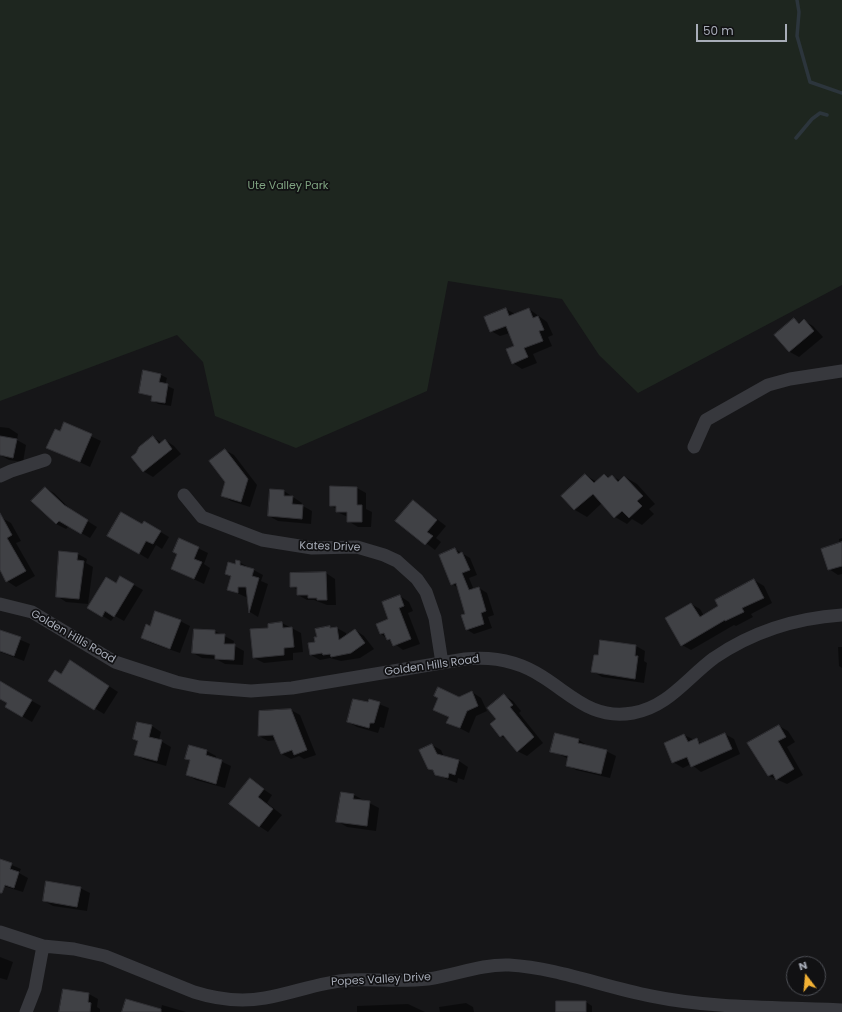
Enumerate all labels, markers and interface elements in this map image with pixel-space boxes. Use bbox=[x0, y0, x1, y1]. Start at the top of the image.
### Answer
scale bar bbox=[698, 16, 789, 42]
text: 50 m bbox=[703, 22, 734, 39]
park label: Ute Valley Park bbox=[248, 179, 328, 193]
street label: Kates Drive bbox=[299, 539, 361, 555]
street label: Golden Hills Road bbox=[28, 607, 118, 667]
street label: Golden Hills Road bbox=[384, 653, 480, 679]
north arrow bbox=[786, 956, 826, 996]
text: N bbox=[797, 957, 809, 974]
street label: Popes Valley Drive bbox=[331, 971, 431, 989]

